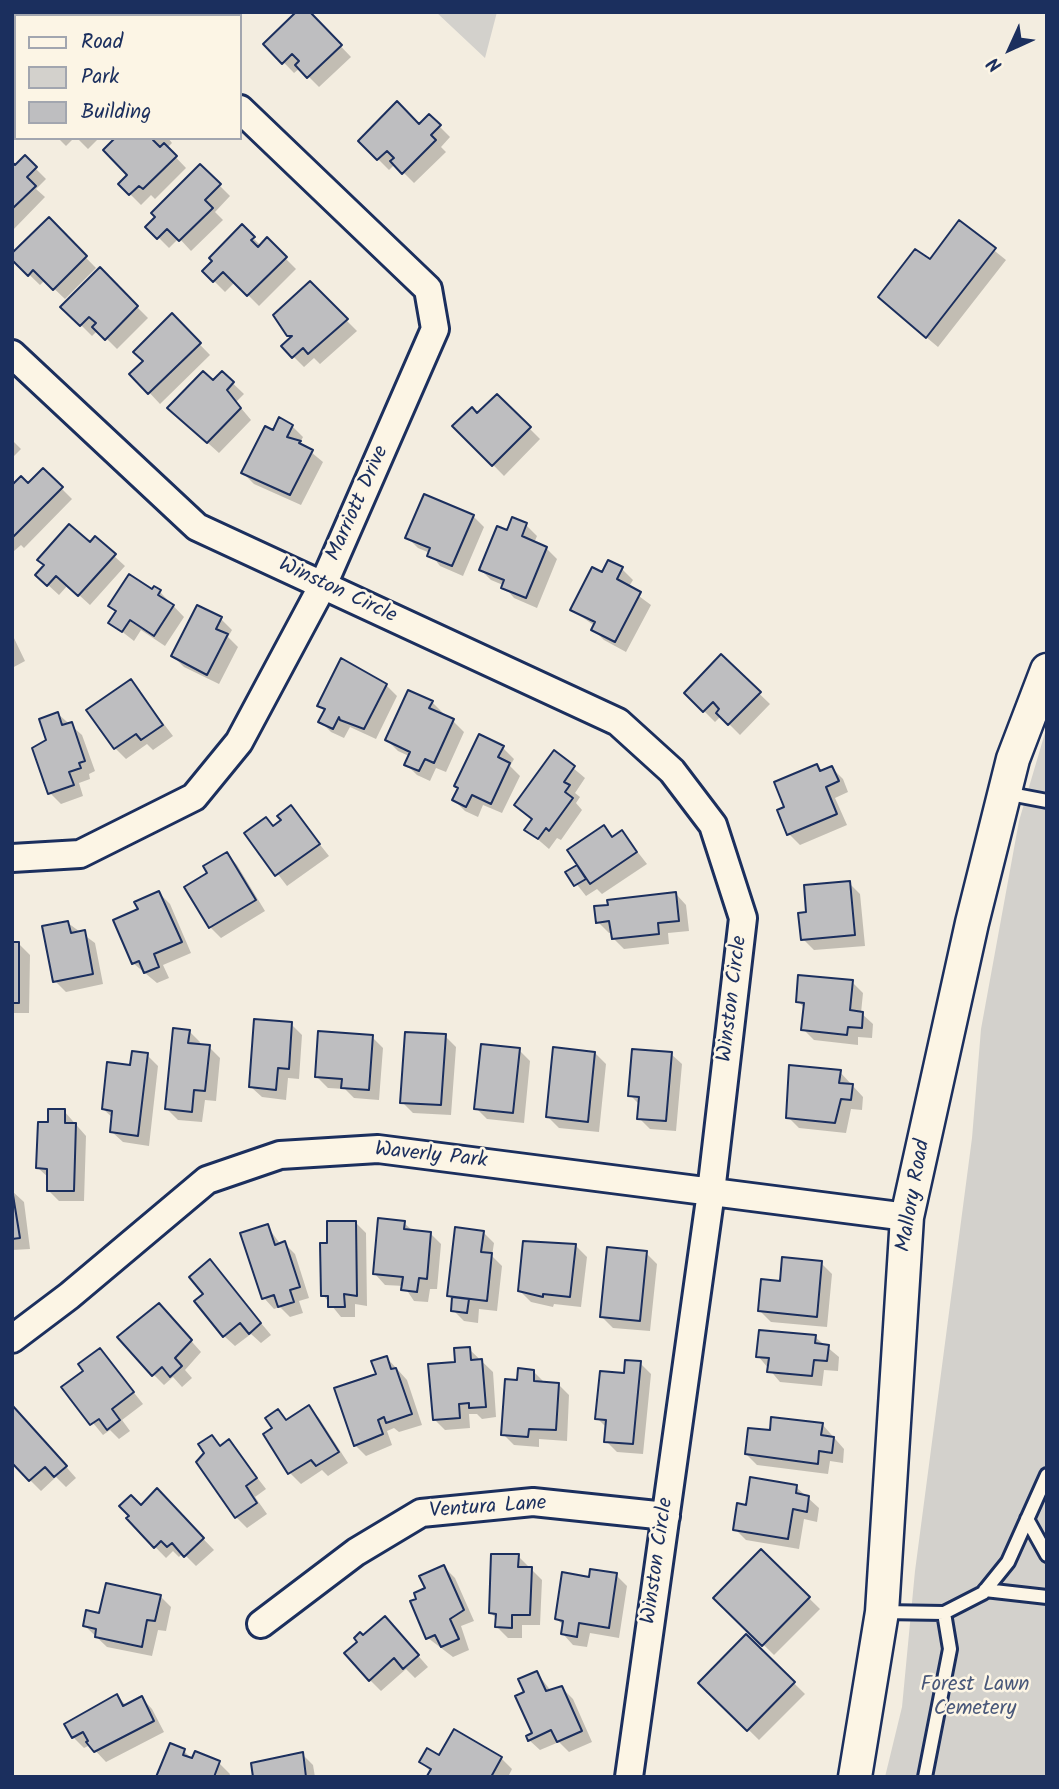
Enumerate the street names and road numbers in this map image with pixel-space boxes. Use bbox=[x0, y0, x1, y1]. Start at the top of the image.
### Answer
street label: Marriott Drive bbox=[322, 443, 396, 565]
street label: Winston Circle bbox=[274, 554, 400, 630]
street label: Winston Circle bbox=[714, 934, 754, 1064]
street label: Mallory Road bbox=[893, 1138, 937, 1254]
street label: Waverly Park bbox=[373, 1139, 489, 1175]
street label: Ventura Lane bbox=[429, 1492, 547, 1526]
street label: Winston Circle bbox=[638, 1496, 680, 1626]

